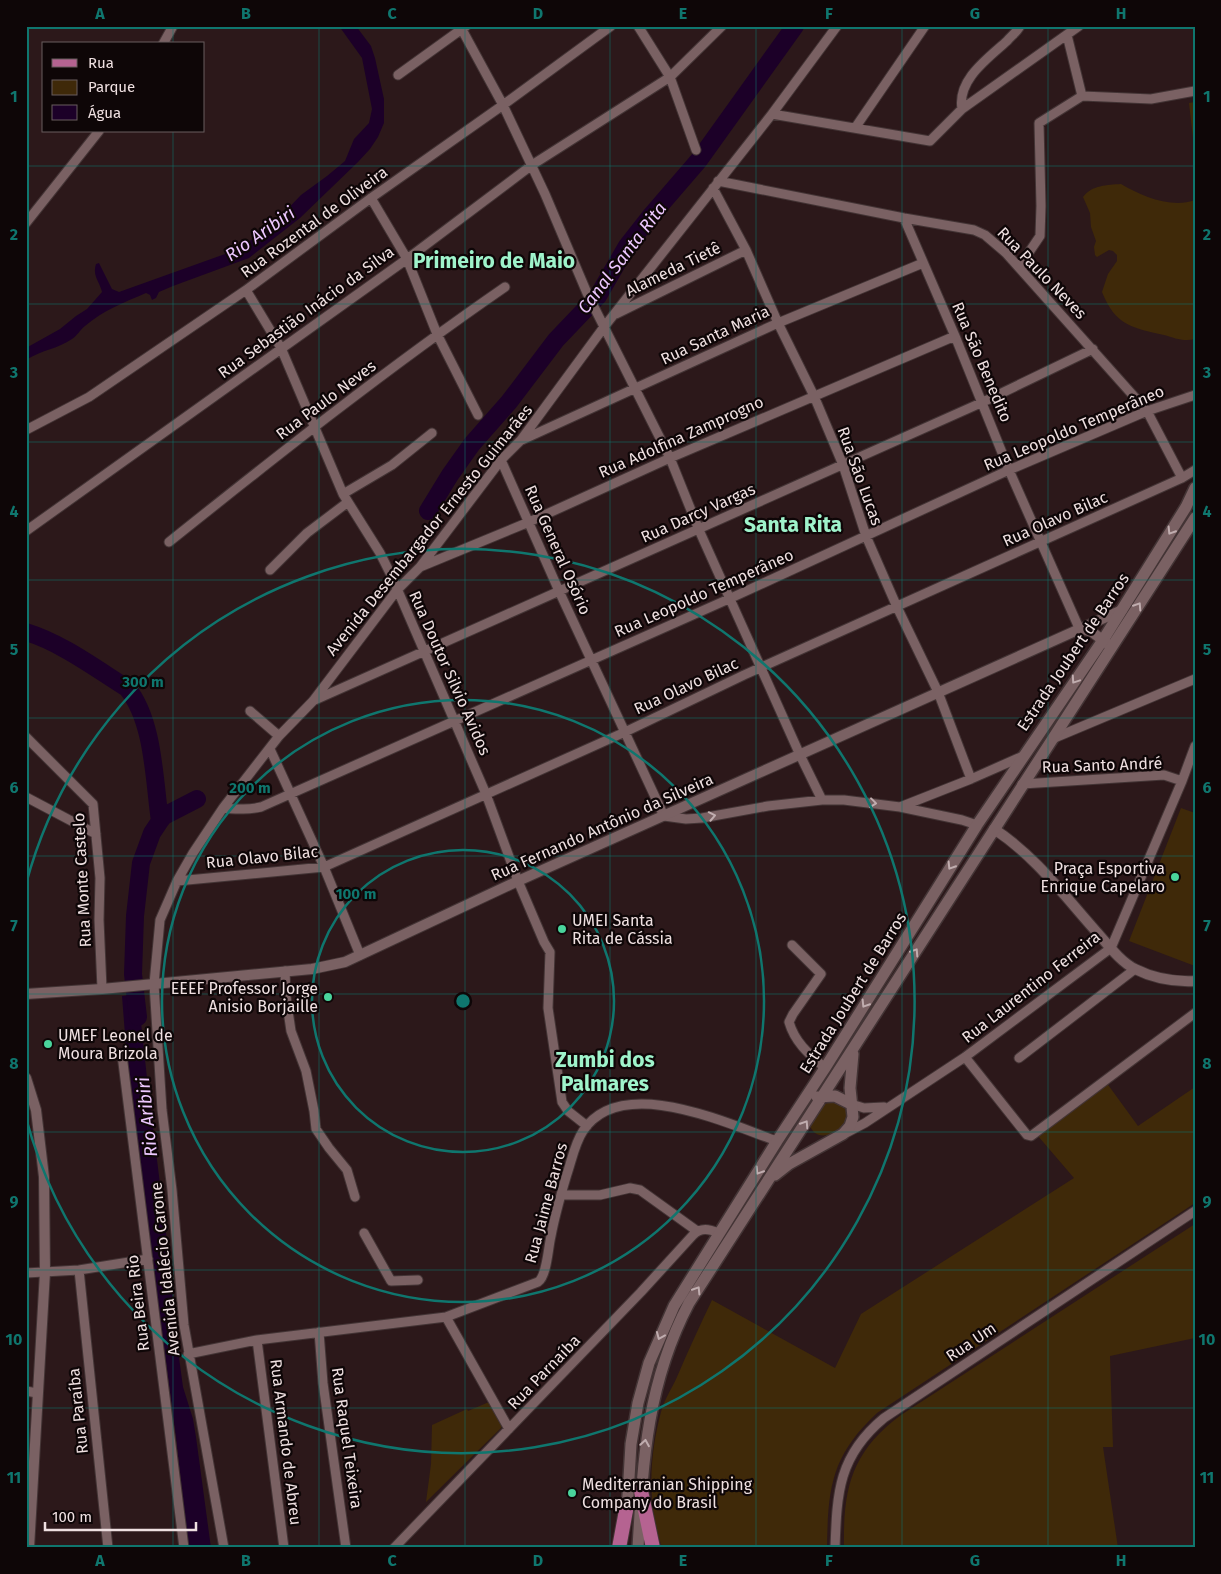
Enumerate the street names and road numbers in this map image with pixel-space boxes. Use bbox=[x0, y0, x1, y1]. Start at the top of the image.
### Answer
street label: Rua Rozental de Oliveira bbox=[237, 162, 391, 282]
street label: Rua Paulo Neves bbox=[993, 223, 1091, 323]
street label: Alameda Tietê bbox=[622, 238, 724, 300]
street label: Rua Sebastião Inácio da Silva bbox=[214, 242, 398, 382]
street label: Rua São Benedito bbox=[948, 299, 1016, 425]
street label: Rua Santa Maria bbox=[658, 301, 772, 369]
street label: Rua Paulo Neves bbox=[272, 356, 380, 444]
street label: Rua Leopoldo Temperâneo bbox=[981, 381, 1167, 475]
street label: Rua Adolfina Zamprogno bbox=[596, 392, 766, 482]
street label: Avenida Desembargador Ernesto Guimarães bbox=[322, 401, 536, 659]
street label: Rua São Lucas bbox=[833, 424, 887, 528]
street label: Rua Darcy Vargas bbox=[638, 479, 758, 547]
street label: Rua General Osório bbox=[521, 482, 595, 618]
street label: Rua Olavo Bilac bbox=[1000, 487, 1111, 551]
street label: Rua Leopoldo Temperâneo bbox=[612, 545, 796, 641]
street label: Estrada Joubert de Barros bbox=[1013, 570, 1133, 734]
street label: Rua Doutor Silvio Avidos bbox=[405, 588, 495, 758]
street label: Rua Olavo Bilac bbox=[631, 653, 741, 718]
street label: Rua Santo André bbox=[1042, 753, 1162, 777]
street label: Rua Fernando Antônio da Silveira bbox=[488, 769, 716, 885]
street label: Rua Monte Castelo bbox=[69, 812, 95, 948]
street label: Rua Olavo Bilac bbox=[205, 842, 319, 872]
street label: Estrada Joubert de Barros bbox=[796, 909, 910, 1077]
street label: Rua Laurentino Ferreira bbox=[958, 927, 1104, 1047]
street label: Rua Jaime Barros bbox=[521, 1141, 571, 1265]
street label: Avenida Idalécio Carone bbox=[146, 1181, 184, 1357]
street label: Rua Beira Rio bbox=[123, 1254, 153, 1352]
street label: Rua Um bbox=[942, 1318, 1000, 1366]
street label: Rua Parnaíba bbox=[504, 1331, 584, 1413]
street label: Rua Armando de Abreu bbox=[266, 1358, 306, 1526]
street label: Rua Raquel Teixeira bbox=[328, 1366, 366, 1510]
street label: Rua Paraíba bbox=[64, 1367, 92, 1455]

